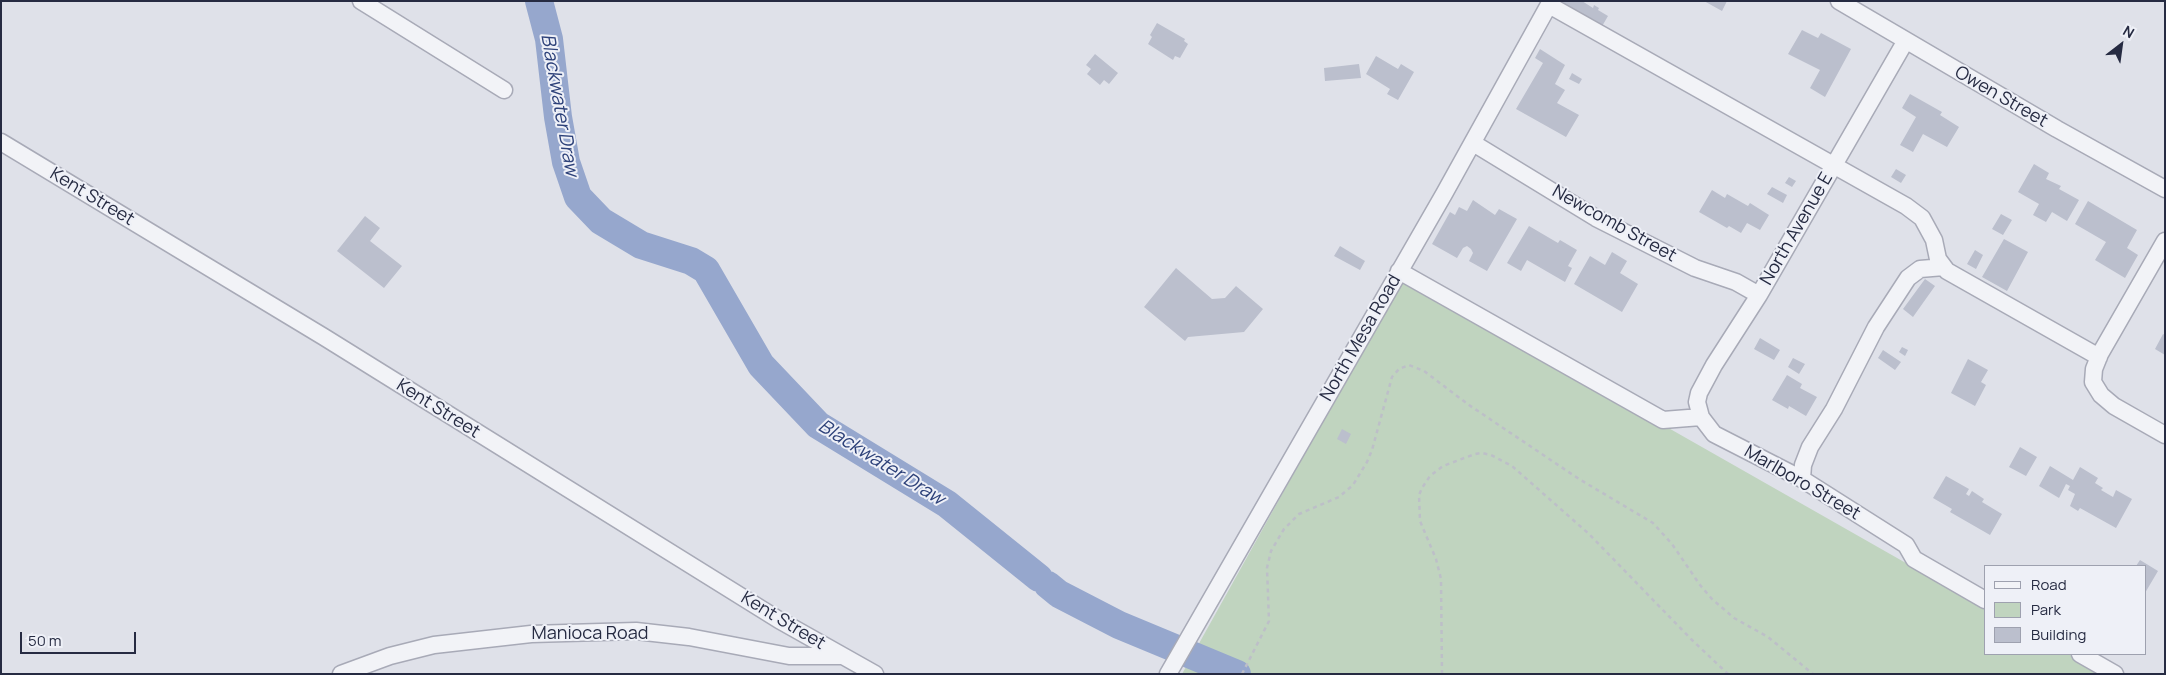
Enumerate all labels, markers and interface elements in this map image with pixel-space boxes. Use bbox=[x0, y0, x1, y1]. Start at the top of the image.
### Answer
north arrow bbox=[2096, 20, 2146, 70]
text: N bbox=[2120, 21, 2138, 42]
water label: Blackwater Draw bbox=[535, 32, 583, 178]
street label: Owen Street bbox=[1951, 62, 2051, 132]
street label: Kent Street bbox=[46, 163, 138, 231]
street label: North Avenue E bbox=[1756, 169, 1838, 289]
street label: Newcomb Street bbox=[1548, 181, 1680, 267]
street label: North Mesa Road bbox=[1316, 271, 1406, 405]
street label: Kent Street bbox=[392, 375, 484, 443]
water label: Blackwater Draw bbox=[814, 415, 948, 511]
street label: Marlboro Street bbox=[1740, 441, 1864, 525]
legend bbox=[1984, 565, 2146, 655]
text: Road bbox=[2031, 574, 2067, 595]
street label: Kent Street bbox=[737, 587, 829, 655]
text: Park bbox=[2031, 599, 2061, 620]
scale bar bbox=[22, 622, 139, 654]
street label: Manioca Road bbox=[532, 623, 648, 645]
text: Building bbox=[2031, 624, 2086, 645]
text: 50 m bbox=[28, 630, 62, 651]

